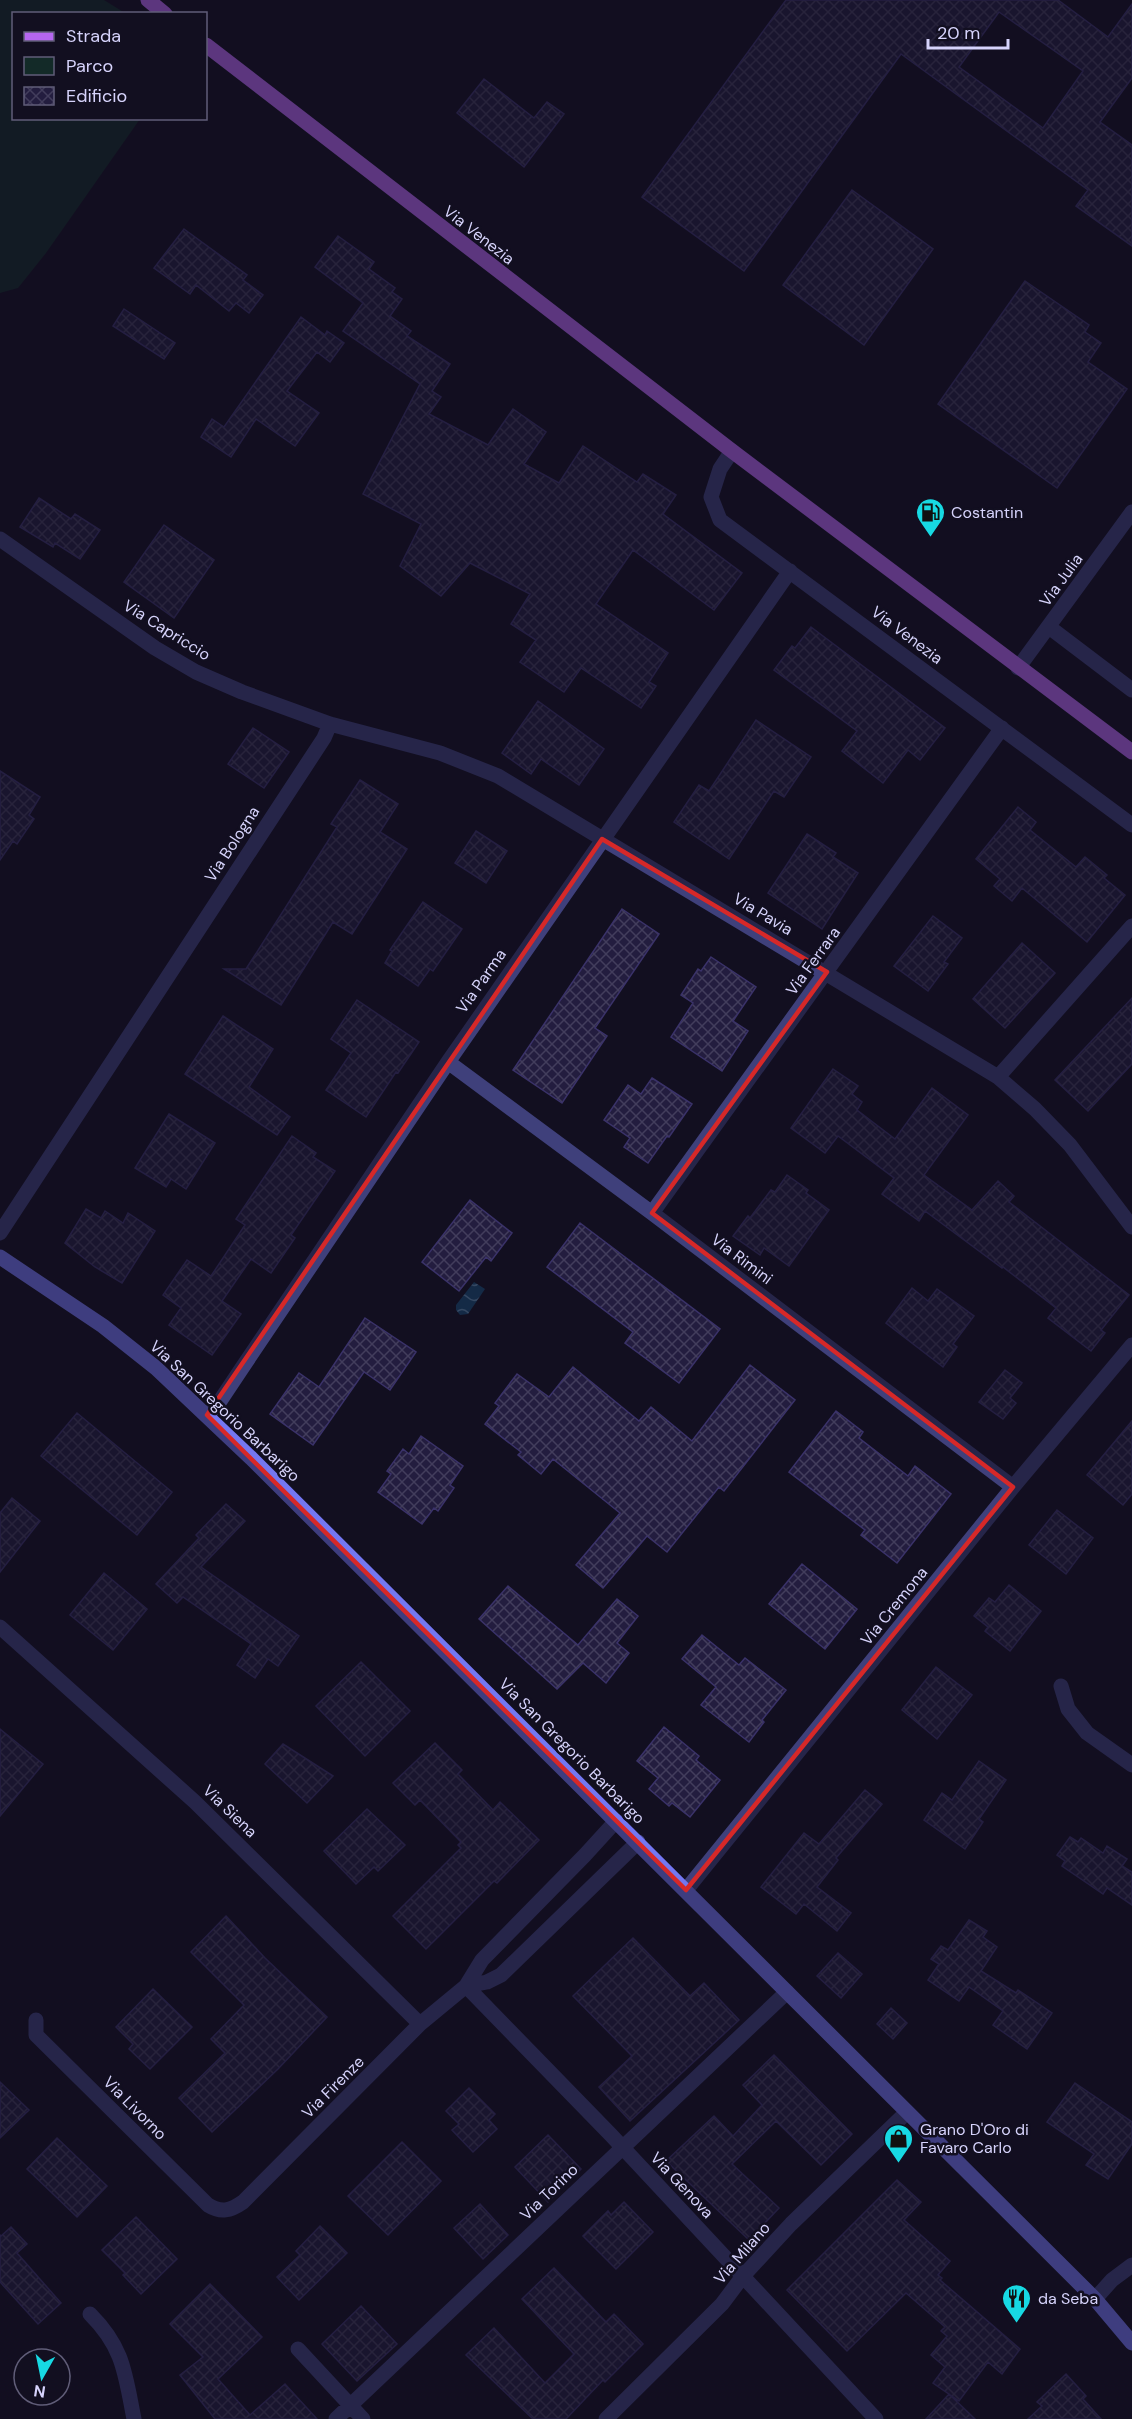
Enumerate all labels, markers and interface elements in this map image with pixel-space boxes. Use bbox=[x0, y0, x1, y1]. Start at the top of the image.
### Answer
legend bbox=[12, 12, 207, 120]
scale bar bbox=[928, 12, 1008, 50]
text: 20 m bbox=[937, 21, 980, 45]
text: Strada bbox=[66, 24, 121, 48]
text: Parco bbox=[66, 54, 113, 78]
text: Edificio bbox=[66, 84, 127, 108]
street label: Via Venezia bbox=[439, 201, 519, 269]
fuel station icon: Costantin bbox=[914, 496, 946, 538]
place label: Costantin bbox=[951, 502, 1023, 523]
street label: Via Julia bbox=[1035, 549, 1087, 611]
street label: Via Capriccio bbox=[119, 595, 215, 665]
street label: Via Venezia bbox=[867, 601, 947, 669]
street label: Via Bologna bbox=[200, 802, 264, 886]
street label: Via Pavia bbox=[729, 888, 797, 940]
street label: Via Ferrara bbox=[781, 922, 845, 1000]
street label: Via Parma bbox=[451, 945, 511, 1017]
street label: Via Rimini bbox=[707, 1229, 777, 1289]
street label: Via San Gregorio Barbarigo bbox=[145, 1336, 305, 1486]
street label: Via Cremona bbox=[856, 1562, 932, 1650]
street label: Via San Gregorio Barbarigo bbox=[495, 1674, 649, 1828]
street label: Via Siena bbox=[198, 1780, 262, 1842]
street label: Via Firenze bbox=[297, 2051, 369, 2123]
street label: Via Livorno bbox=[99, 2072, 171, 2144]
place label: Grano D'Oro di Favaro Carlo bbox=[920, 2119, 1029, 2158]
shop icon: Grano D'Oro di Favaro Carlo bbox=[883, 2122, 915, 2164]
street label: Via Genova bbox=[646, 2147, 718, 2223]
street label: Via Torino bbox=[515, 2159, 583, 2225]
street label: Via Milano bbox=[709, 2218, 775, 2288]
restaurant icon: da Seba bbox=[1001, 2282, 1033, 2324]
place label: da Seba bbox=[1038, 2288, 1098, 2309]
north arrow bbox=[12, 2347, 72, 2407]
text: N bbox=[32, 2380, 47, 2403]

